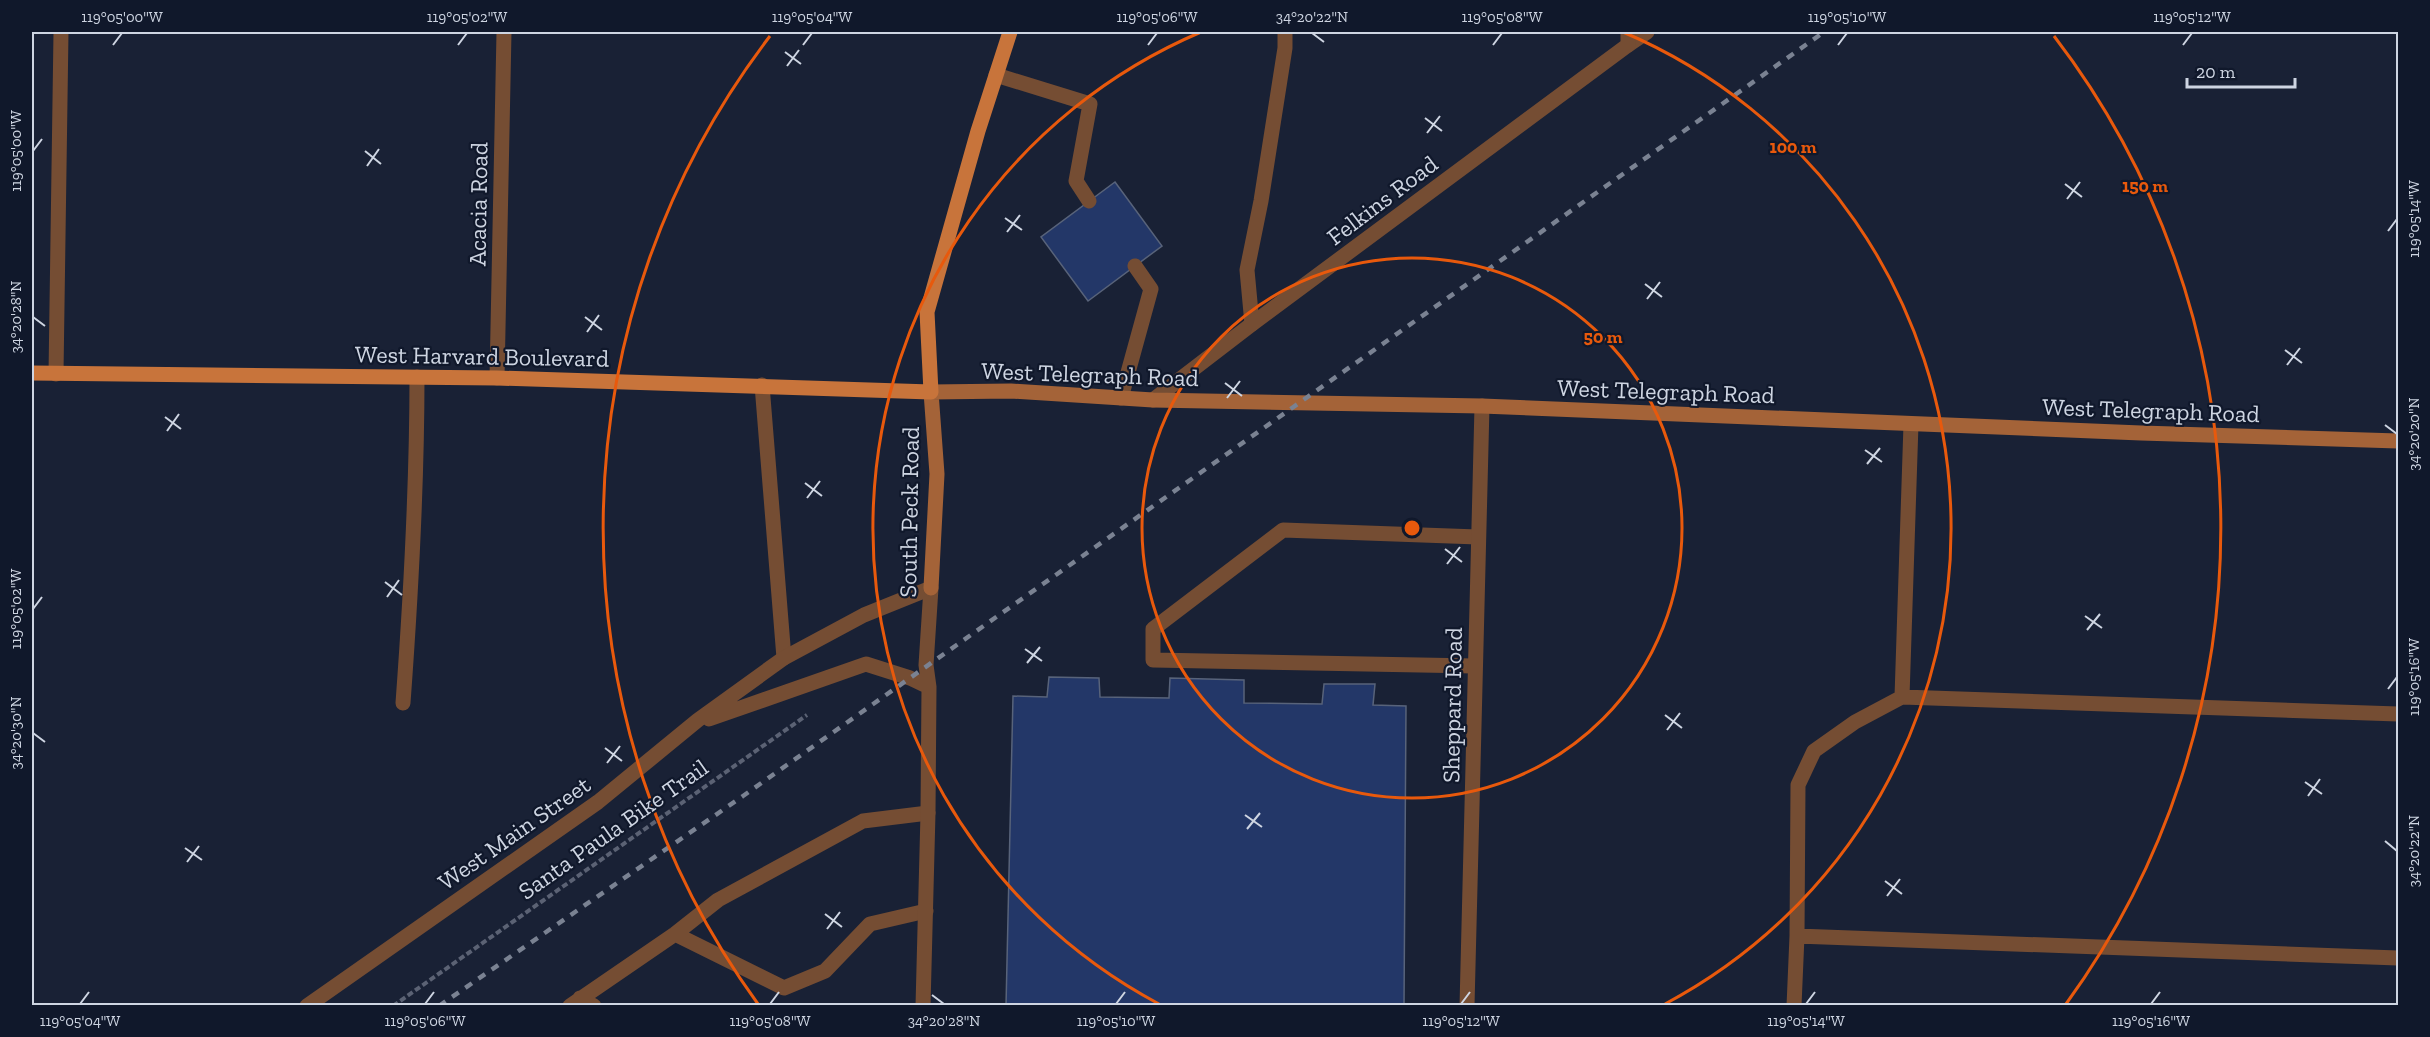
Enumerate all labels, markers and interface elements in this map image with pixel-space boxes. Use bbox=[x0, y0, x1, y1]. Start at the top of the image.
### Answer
text: 119°05'00"W bbox=[81, 8, 163, 26]
text: 119°05'02"W bbox=[427, 8, 507, 26]
text: 119°05'04"W bbox=[772, 8, 852, 26]
text: 119°05'06"W bbox=[1117, 8, 1197, 26]
text: 34°20'22"N bbox=[1276, 8, 1348, 26]
text: 119°05'08"W bbox=[1462, 8, 1542, 26]
text: 119°05'10"W bbox=[1808, 8, 1886, 26]
text: 119°05'12"W bbox=[2153, 8, 2231, 26]
scale bar bbox=[2187, 51, 2295, 89]
text: 20 m bbox=[2196, 61, 2236, 83]
text: 119°05'00"W bbox=[7, 110, 25, 192]
text: 100 m bbox=[1769, 136, 1817, 158]
street label: Acacia Road bbox=[462, 142, 494, 266]
street label: Felkins Road bbox=[1321, 149, 1443, 251]
text: 150 m bbox=[2122, 175, 2168, 197]
text: 119°05'14"W bbox=[2405, 180, 2423, 258]
text: 34°20'28"N bbox=[7, 281, 25, 353]
text: 50 m bbox=[1584, 326, 1623, 348]
street label: West Harvard Boulevard bbox=[355, 339, 609, 373]
street label: West Telegraph Road bbox=[981, 356, 1199, 392]
street label: West Telegraph Road bbox=[1557, 373, 1775, 409]
street label: West Telegraph Road bbox=[2042, 392, 2260, 428]
text: 34°20'20"N bbox=[2405, 397, 2423, 471]
street label: South Peck Road bbox=[893, 426, 925, 598]
centre of rings bbox=[1402, 518, 1422, 538]
text: 119°05'02"W bbox=[7, 569, 25, 649]
street label: Sheppard Road bbox=[1436, 627, 1468, 783]
text: 119°05'16"W bbox=[2405, 638, 2423, 716]
text: 34°20'30"N bbox=[7, 697, 25, 769]
street label: Santa Paula Bike Trail bbox=[512, 753, 714, 905]
street label: West Main Street bbox=[432, 770, 596, 896]
text: 34°20'22"N bbox=[2405, 815, 2423, 887]
text: 119°05'04"W bbox=[40, 1012, 120, 1030]
text: 119°05'06"W bbox=[385, 1012, 465, 1030]
text: 119°05'08"W bbox=[730, 1012, 810, 1030]
text: 34°20'28"N bbox=[908, 1012, 980, 1030]
text: 119°05'10"W bbox=[1077, 1012, 1155, 1030]
text: 119°05'12"W bbox=[1422, 1012, 1500, 1030]
text: 119°05'14"W bbox=[1767, 1012, 1845, 1030]
text: 119°05'16"W bbox=[2112, 1012, 2190, 1030]

